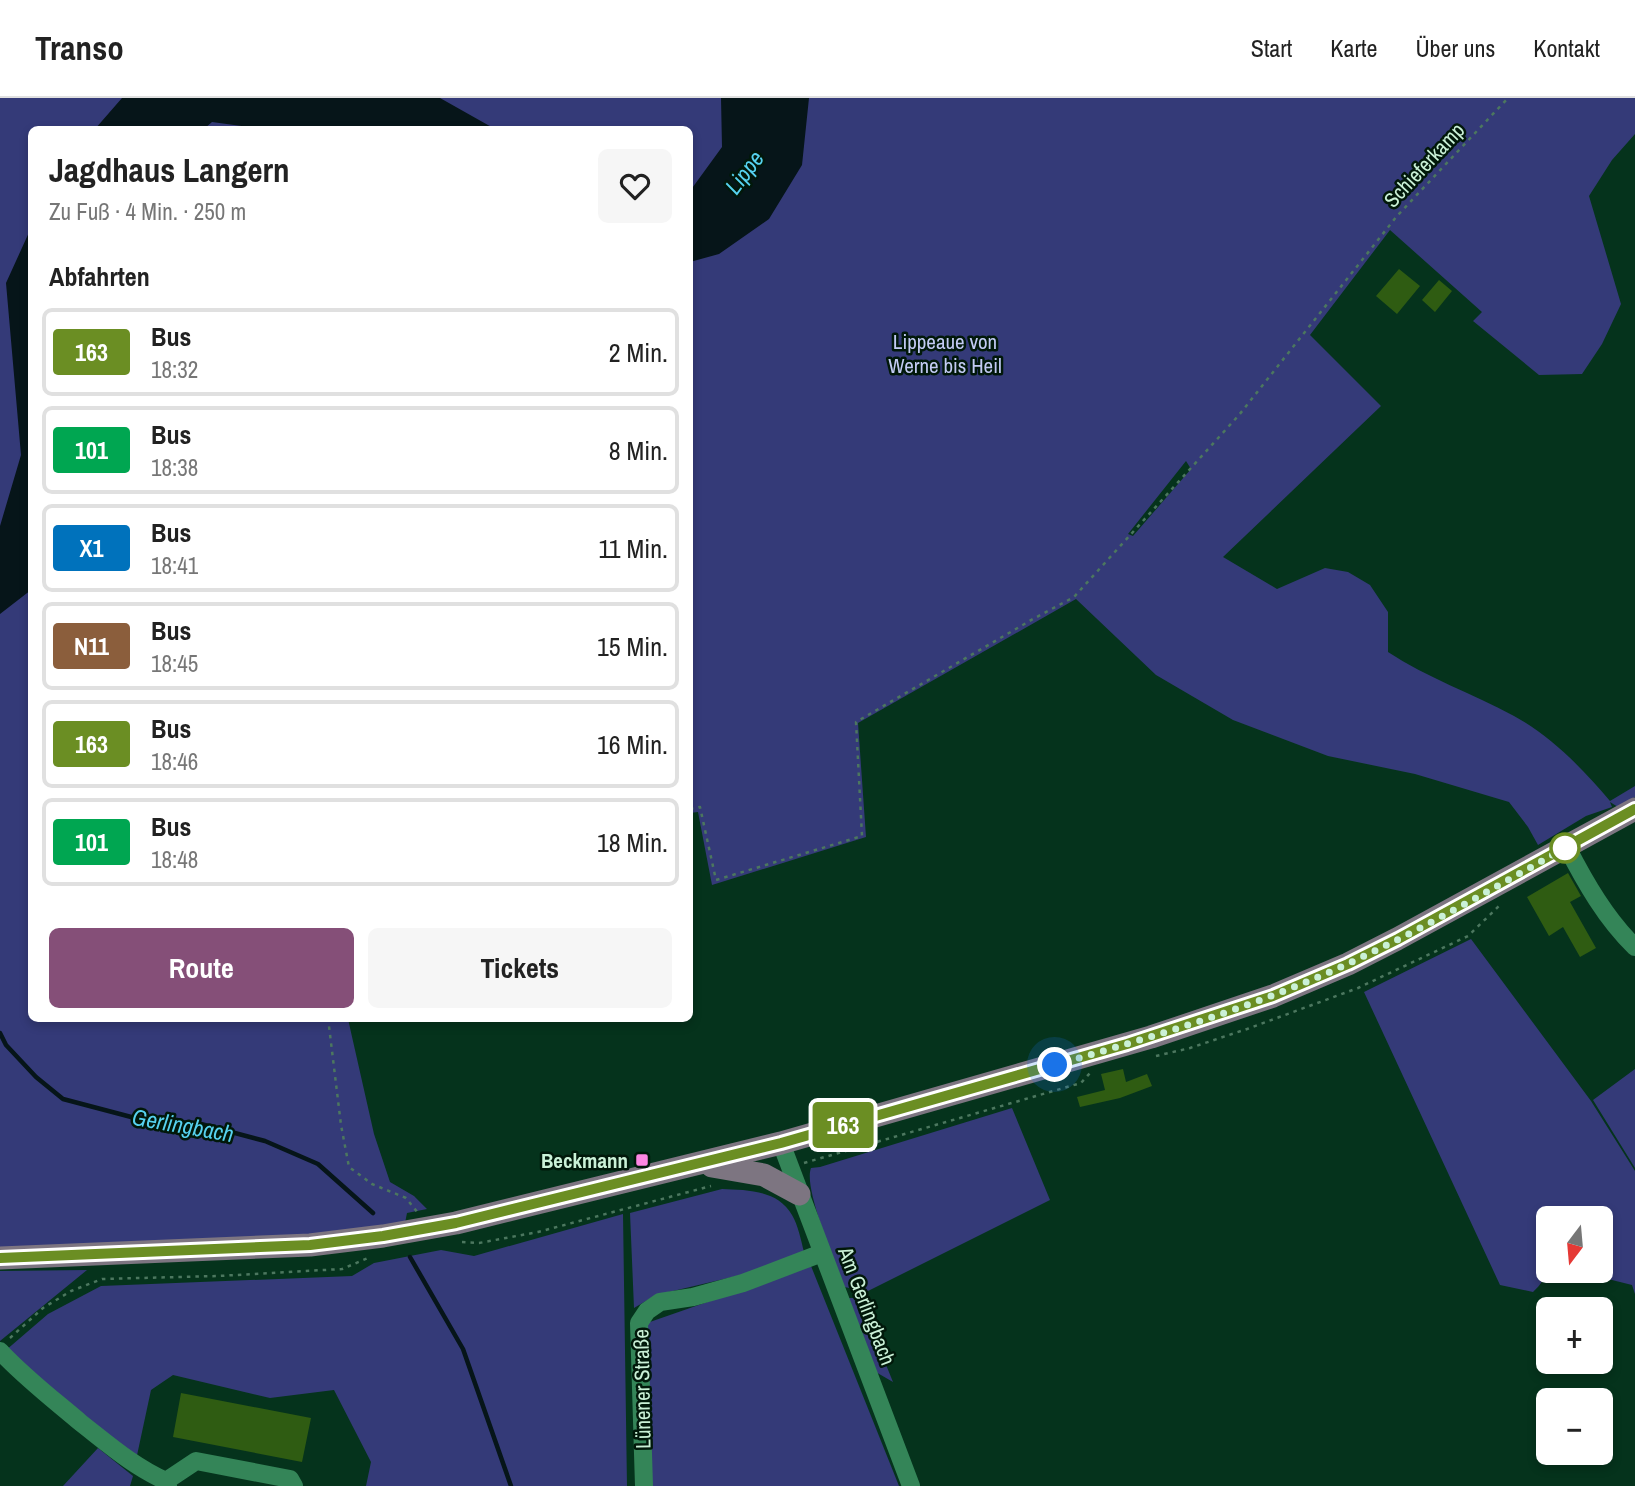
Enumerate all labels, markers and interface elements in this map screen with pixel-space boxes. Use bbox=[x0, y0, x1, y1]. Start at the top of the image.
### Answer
text: Transo bbox=[35, 26, 124, 70]
text: Start bbox=[1251, 32, 1292, 64]
text: Karte bbox=[1330, 32, 1377, 64]
text: Über uns bbox=[1415, 32, 1495, 64]
text: Kontakt bbox=[1533, 32, 1600, 64]
street label: Schieferkamp bbox=[1377, 116, 1471, 214]
water label: Lippe bbox=[717, 144, 771, 200]
text: Jagdhaus Langern bbox=[49, 148, 290, 192]
button: heart bbox=[598, 149, 672, 223]
text: Zu Fuß · 4 Min. · 250 m bbox=[49, 196, 246, 227]
text: Abfahrten bbox=[49, 259, 150, 294]
text: Bus bbox=[151, 319, 191, 354]
park label: Lippeaue von Werne bis Heil bbox=[888, 327, 1002, 380]
text: 2 Min. bbox=[609, 335, 668, 370]
text: 163 bbox=[75, 336, 108, 368]
text: 18:32 bbox=[151, 354, 198, 385]
text: Bus bbox=[151, 417, 191, 452]
text: 8 Min. bbox=[609, 433, 668, 468]
text: 101 bbox=[75, 434, 108, 466]
text: 18:38 bbox=[151, 452, 198, 483]
text: Bus bbox=[151, 515, 191, 550]
text: 11 Min. bbox=[598, 531, 668, 566]
text: X1 bbox=[79, 532, 104, 564]
text: 18:41 bbox=[151, 550, 198, 581]
text: Bus bbox=[151, 613, 191, 648]
text: 15 Min. bbox=[597, 629, 668, 664]
text: N11 bbox=[74, 630, 109, 662]
text: 18:45 bbox=[151, 648, 198, 679]
text: Bus bbox=[151, 711, 191, 746]
text: 16 Min. bbox=[597, 727, 668, 762]
text: 163 bbox=[75, 728, 108, 760]
text: 18:46 bbox=[151, 746, 198, 777]
text: Bus bbox=[151, 809, 191, 844]
text: 18 Min. bbox=[597, 825, 668, 860]
text: 101 bbox=[75, 826, 108, 858]
unlabelled marker bbox=[1550, 833, 1580, 863]
text: 18:48 bbox=[151, 844, 198, 875]
button: Route bbox=[49, 928, 354, 1008]
button: Tickets bbox=[368, 928, 672, 1008]
your location bbox=[1037, 1047, 1072, 1082]
water label: Gerlingbach bbox=[130, 1101, 236, 1149]
line badge: 163 bbox=[803, 1102, 883, 1148]
text: 163 bbox=[827, 1109, 859, 1141]
place label: Beckmann bbox=[541, 1146, 628, 1175]
marker: Beckmann bbox=[634, 1152, 650, 1168]
north arrow bbox=[1536, 1206, 1614, 1283]
map controls bbox=[1536, 1206, 1613, 1465]
street label: Am Gerlingbach bbox=[831, 1242, 903, 1369]
button: + bbox=[1536, 1297, 1613, 1374]
street label: Lünener Straße bbox=[626, 1329, 658, 1449]
button: − bbox=[1536, 1388, 1613, 1465]

